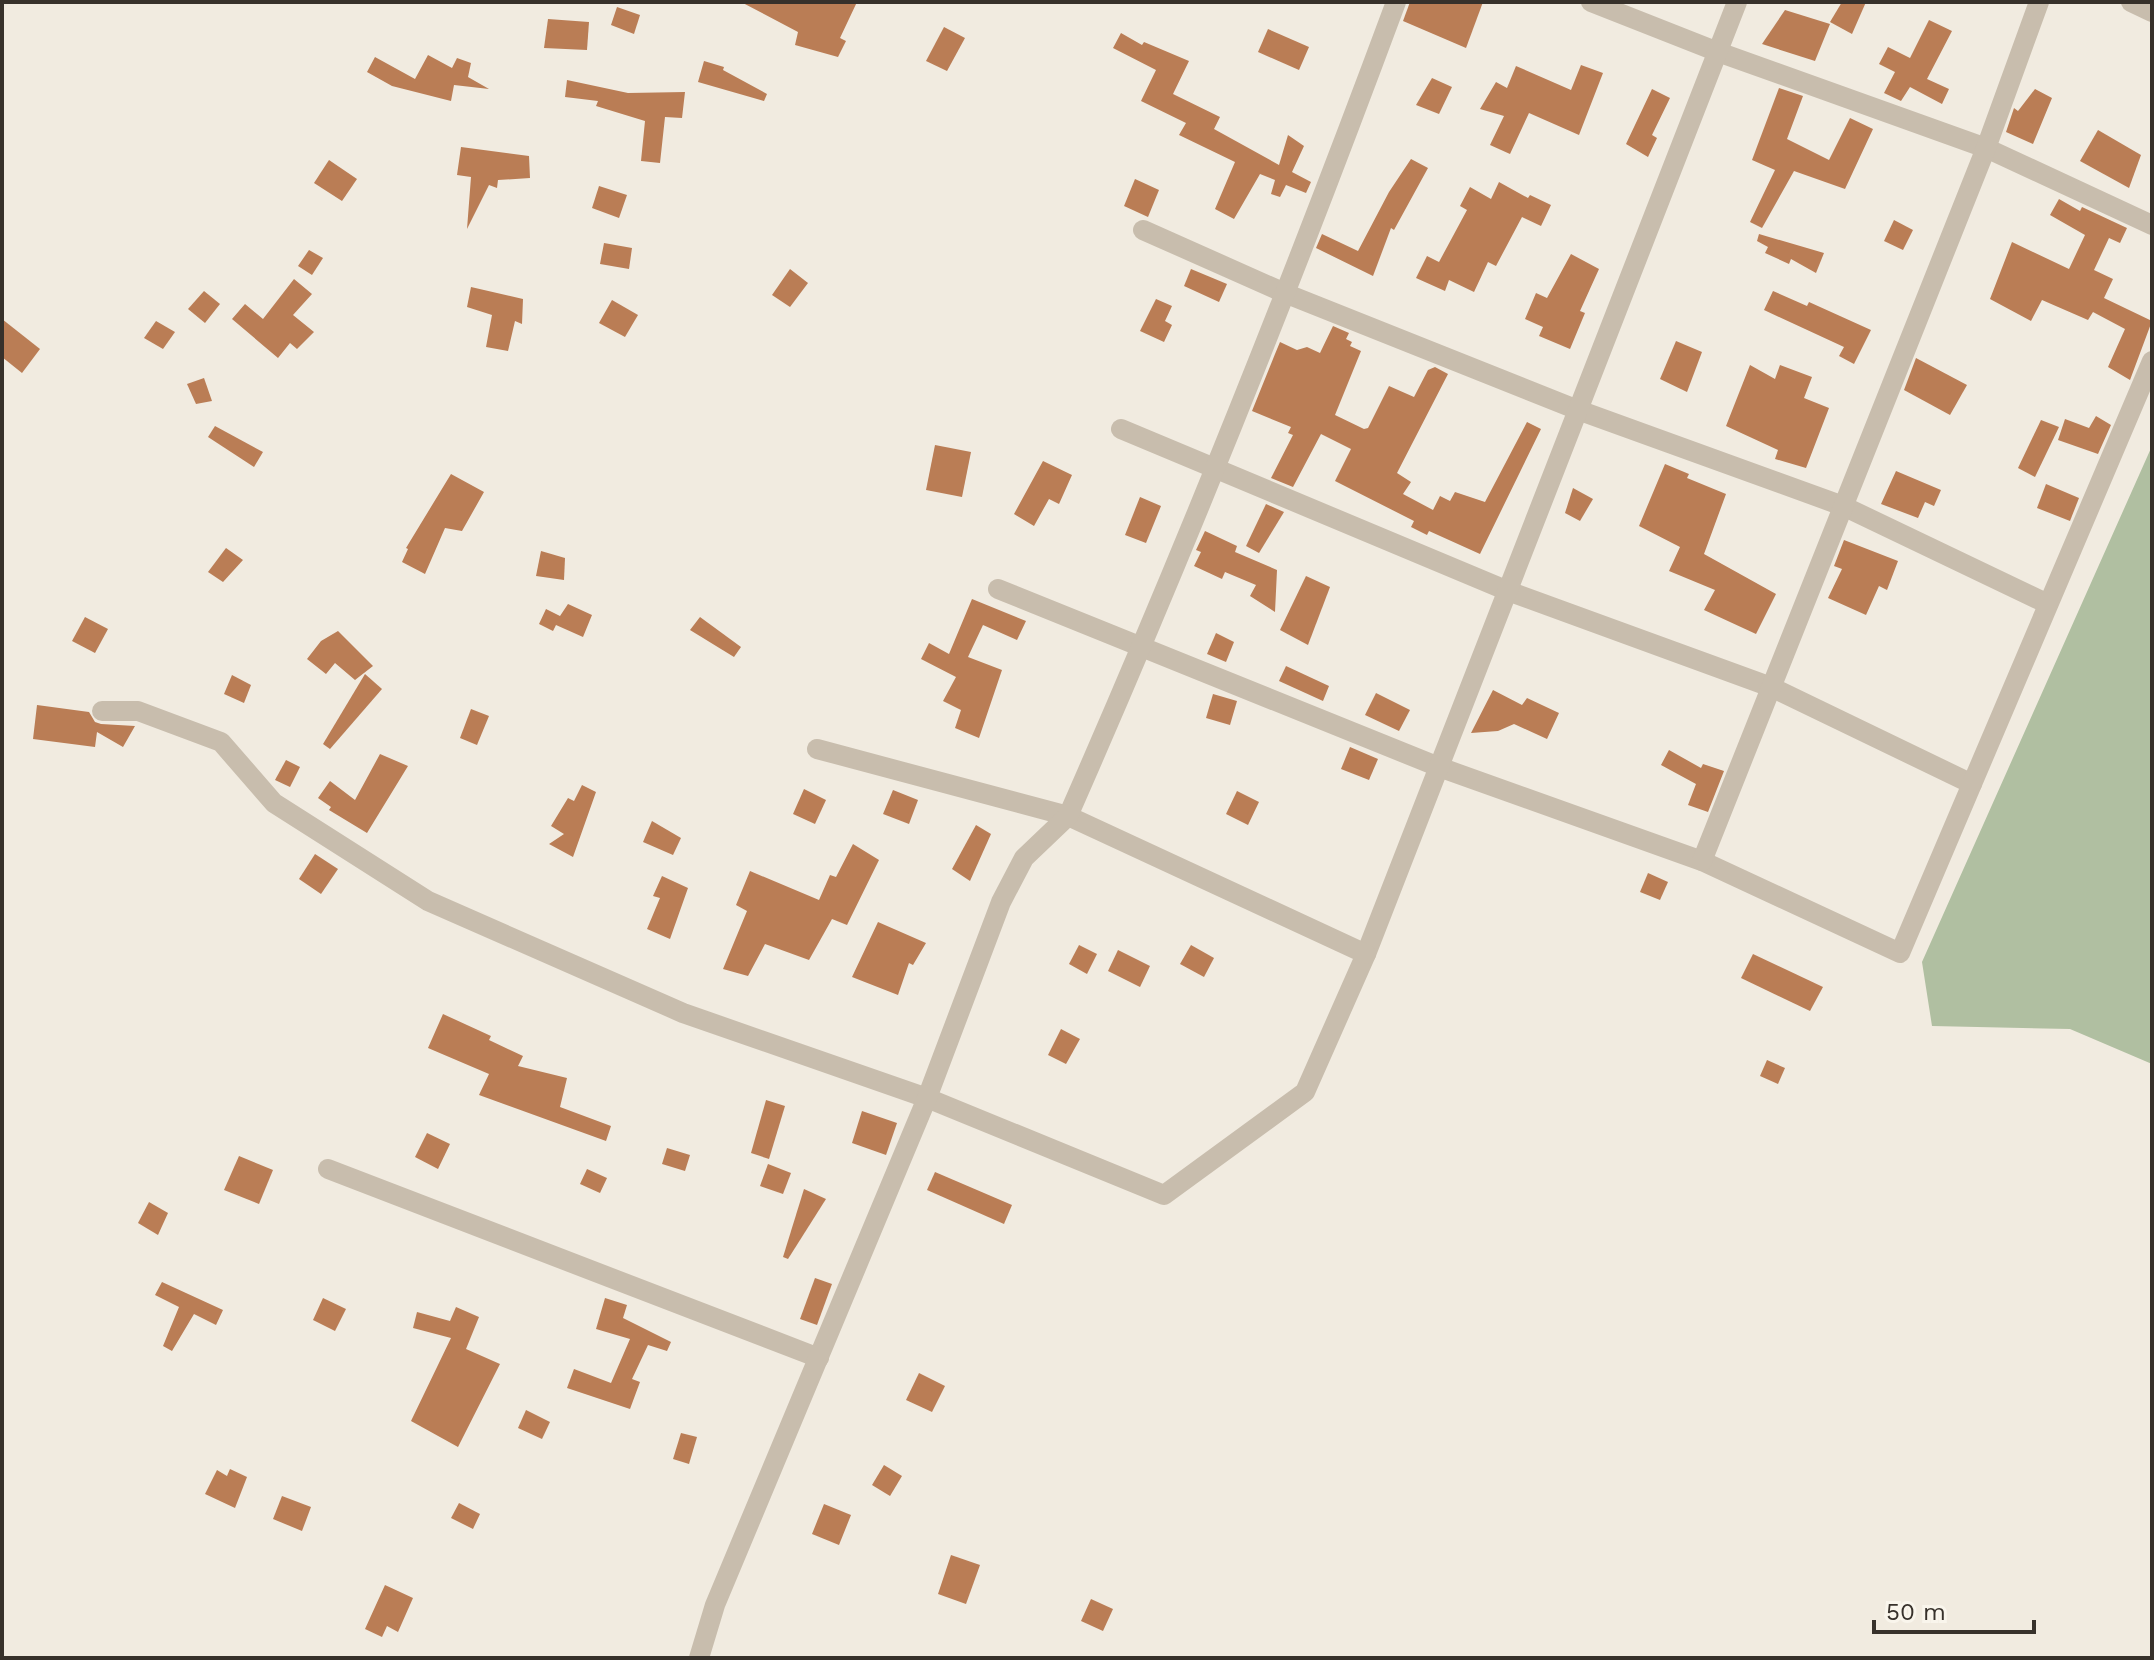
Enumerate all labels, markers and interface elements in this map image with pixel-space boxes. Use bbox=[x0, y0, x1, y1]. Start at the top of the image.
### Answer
scale bar bbox=[1874, 1584, 2034, 1634]
text: 50 m bbox=[1886, 1598, 1946, 1626]

